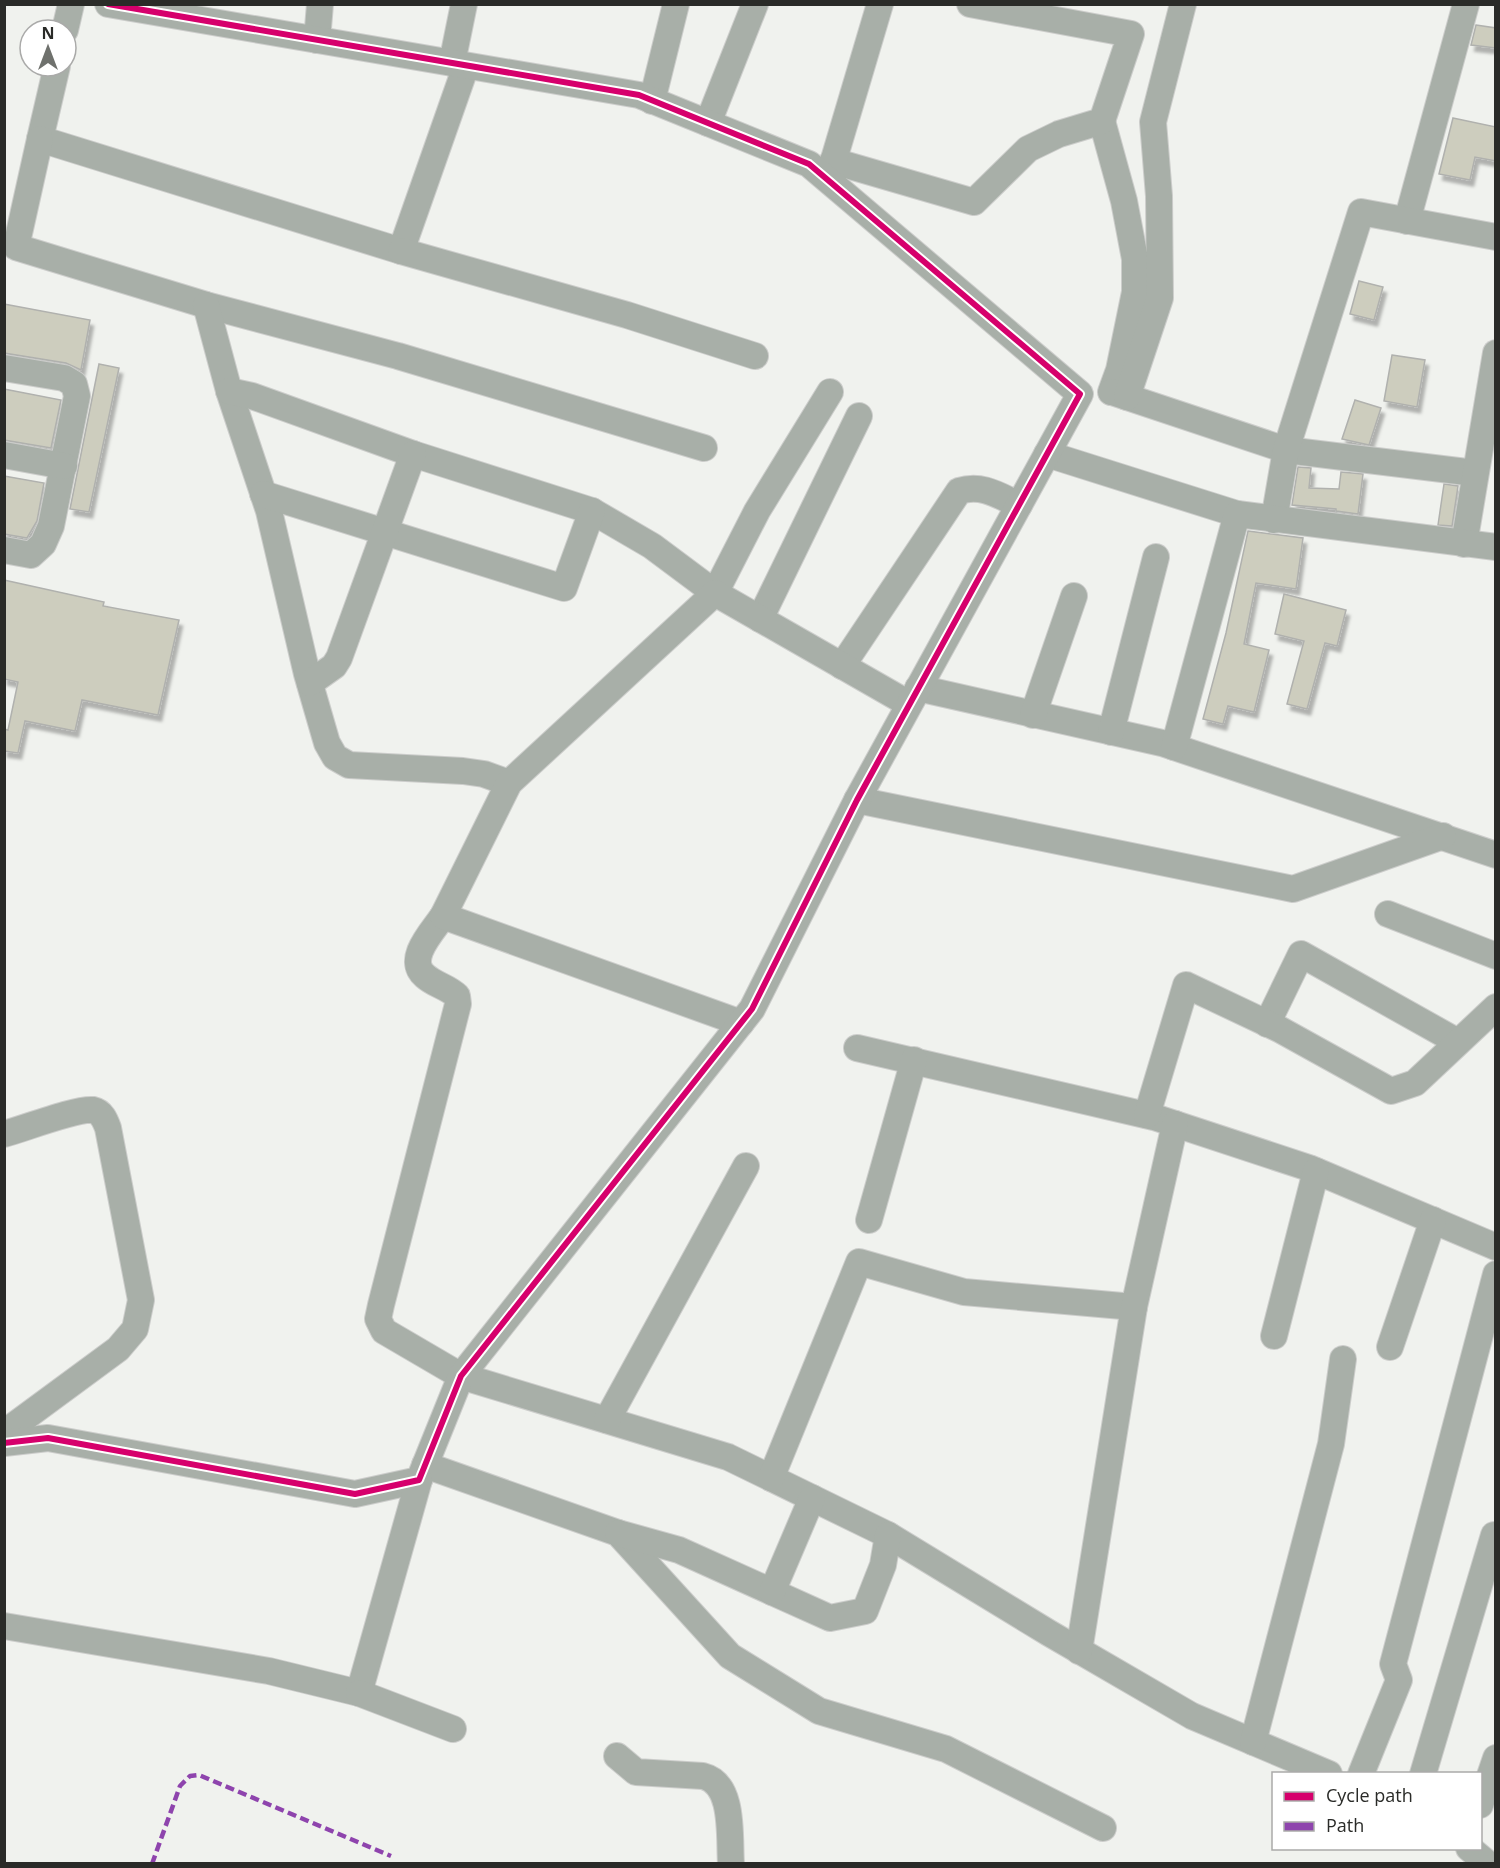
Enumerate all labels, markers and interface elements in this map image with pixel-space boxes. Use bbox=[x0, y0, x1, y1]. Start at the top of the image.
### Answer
north arrow bbox=[18, 18, 78, 78]
text: N bbox=[41, 22, 55, 44]
legend bbox=[1272, 1772, 1482, 1850]
text: Cycle path bbox=[1326, 1783, 1413, 1807]
text: Path bbox=[1326, 1813, 1364, 1837]

